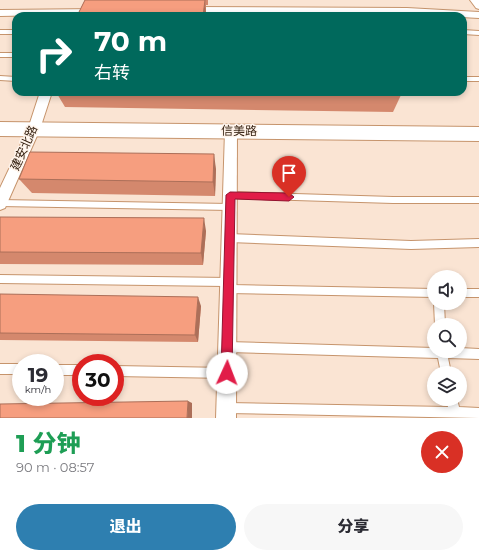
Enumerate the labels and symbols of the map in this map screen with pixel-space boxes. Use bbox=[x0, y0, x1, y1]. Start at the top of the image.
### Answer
street label: 建安北路 bbox=[7, 123, 40, 173]
street label: 信美路 bbox=[221, 123, 257, 138]
pin bbox=[272, 156, 306, 197]
position arrow bbox=[206, 352, 248, 394]
speed limit sign: 30 bbox=[72, 354, 124, 406]

